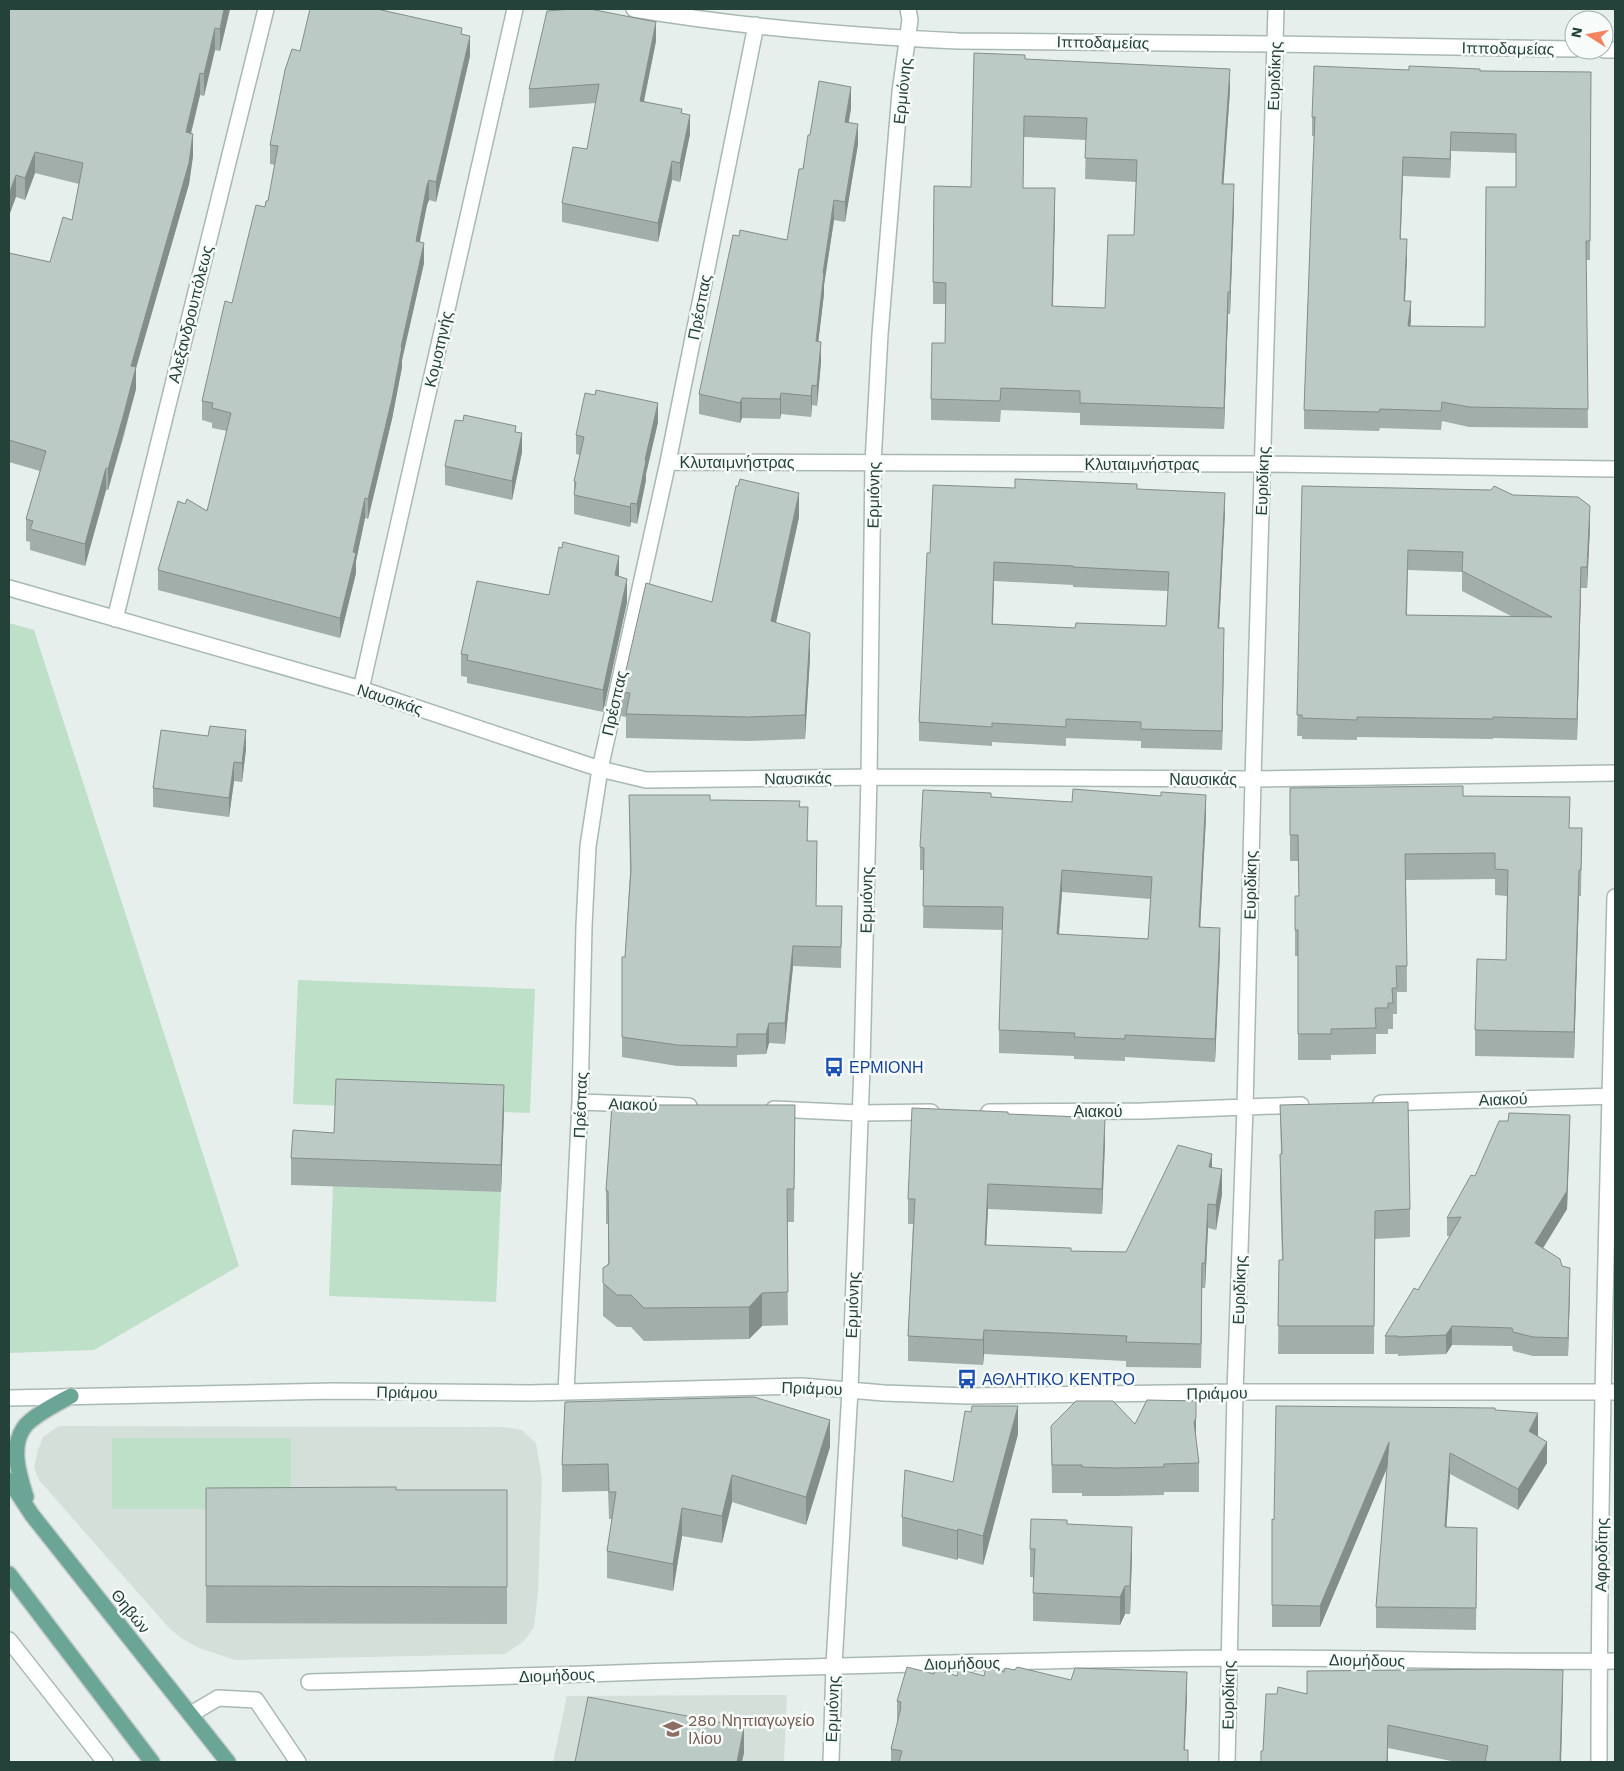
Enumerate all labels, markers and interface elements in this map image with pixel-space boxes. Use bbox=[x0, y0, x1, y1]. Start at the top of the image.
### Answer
north arrow bbox=[1564, 10, 1614, 60]
text: N bbox=[1567, 26, 1585, 39]
street label: Ιπποδαμείας bbox=[1057, 32, 1150, 53]
street label: Ιπποδαμείας bbox=[1462, 38, 1555, 59]
street label: Ευριδίκης bbox=[1264, 41, 1285, 111]
street label: Ερμιόνης bbox=[890, 57, 915, 125]
street label: Αλεξανδρουπόλεως bbox=[164, 243, 217, 385]
street label: Πρέσπας bbox=[684, 272, 715, 342]
street label: Κομοτηνής bbox=[420, 309, 457, 389]
street label: Ευριδίκης bbox=[1252, 446, 1273, 516]
street label: Κλυταιμνήστρας bbox=[679, 453, 795, 472]
street label: Κλυταιμνήστρας bbox=[1084, 455, 1200, 474]
street label: Ερμιόνης bbox=[863, 461, 884, 529]
street label: Πρέσπας bbox=[598, 668, 631, 738]
street label: Ναυσικάς bbox=[355, 680, 425, 719]
street label: Ναυσικάς bbox=[764, 768, 832, 789]
street label: Ναυσικάς bbox=[1169, 770, 1237, 789]
street label: Ευριδίκης bbox=[1240, 850, 1261, 920]
street label: Ερμιόνης bbox=[856, 866, 877, 934]
bus stop icon: ΕΡΜΙΟΝΗ bbox=[823, 1056, 845, 1078]
place label: ΕΡΜΙΟΝΗ bbox=[849, 1058, 924, 1077]
street label: Πρέσπας bbox=[570, 1071, 591, 1139]
street label: Αιακού bbox=[1478, 1089, 1528, 1110]
street label: Αιακού bbox=[608, 1094, 658, 1115]
street label: Αιακού bbox=[1074, 1102, 1122, 1121]
street label: Ευριδίκης bbox=[1229, 1255, 1250, 1325]
street label: Ερμιόνης bbox=[842, 1271, 863, 1339]
bus stop icon: ΑΘΛΗΤΙΚΟ ΚΕΝΤΡΟ bbox=[956, 1368, 978, 1390]
place label: ΑΘΛΗΤΙΚΟ ΚΕΝΤΡΟ bbox=[982, 1370, 1135, 1389]
street label: Πριάμου bbox=[781, 1378, 843, 1399]
street label: Πριάμου bbox=[376, 1382, 438, 1403]
street label: Πριάμου bbox=[1186, 1383, 1248, 1404]
street label: Αφροδίτης bbox=[1591, 1517, 1612, 1592]
street label: Θηβών bbox=[107, 1586, 154, 1637]
street label: Διομήδους bbox=[1329, 1650, 1406, 1671]
street label: Διομήδους bbox=[924, 1653, 1001, 1674]
street label: Ευριδίκης bbox=[1218, 1660, 1239, 1730]
street label: Διομήδους bbox=[519, 1665, 596, 1686]
street label: Ερμιόνης bbox=[822, 1675, 843, 1743]
place label: 28ο Νηπιαγωγείο Ιλίου bbox=[688, 1711, 815, 1748]
school or university icon: 28ο Νηπιαγωγείο Ιλίου bbox=[662, 1718, 684, 1740]

